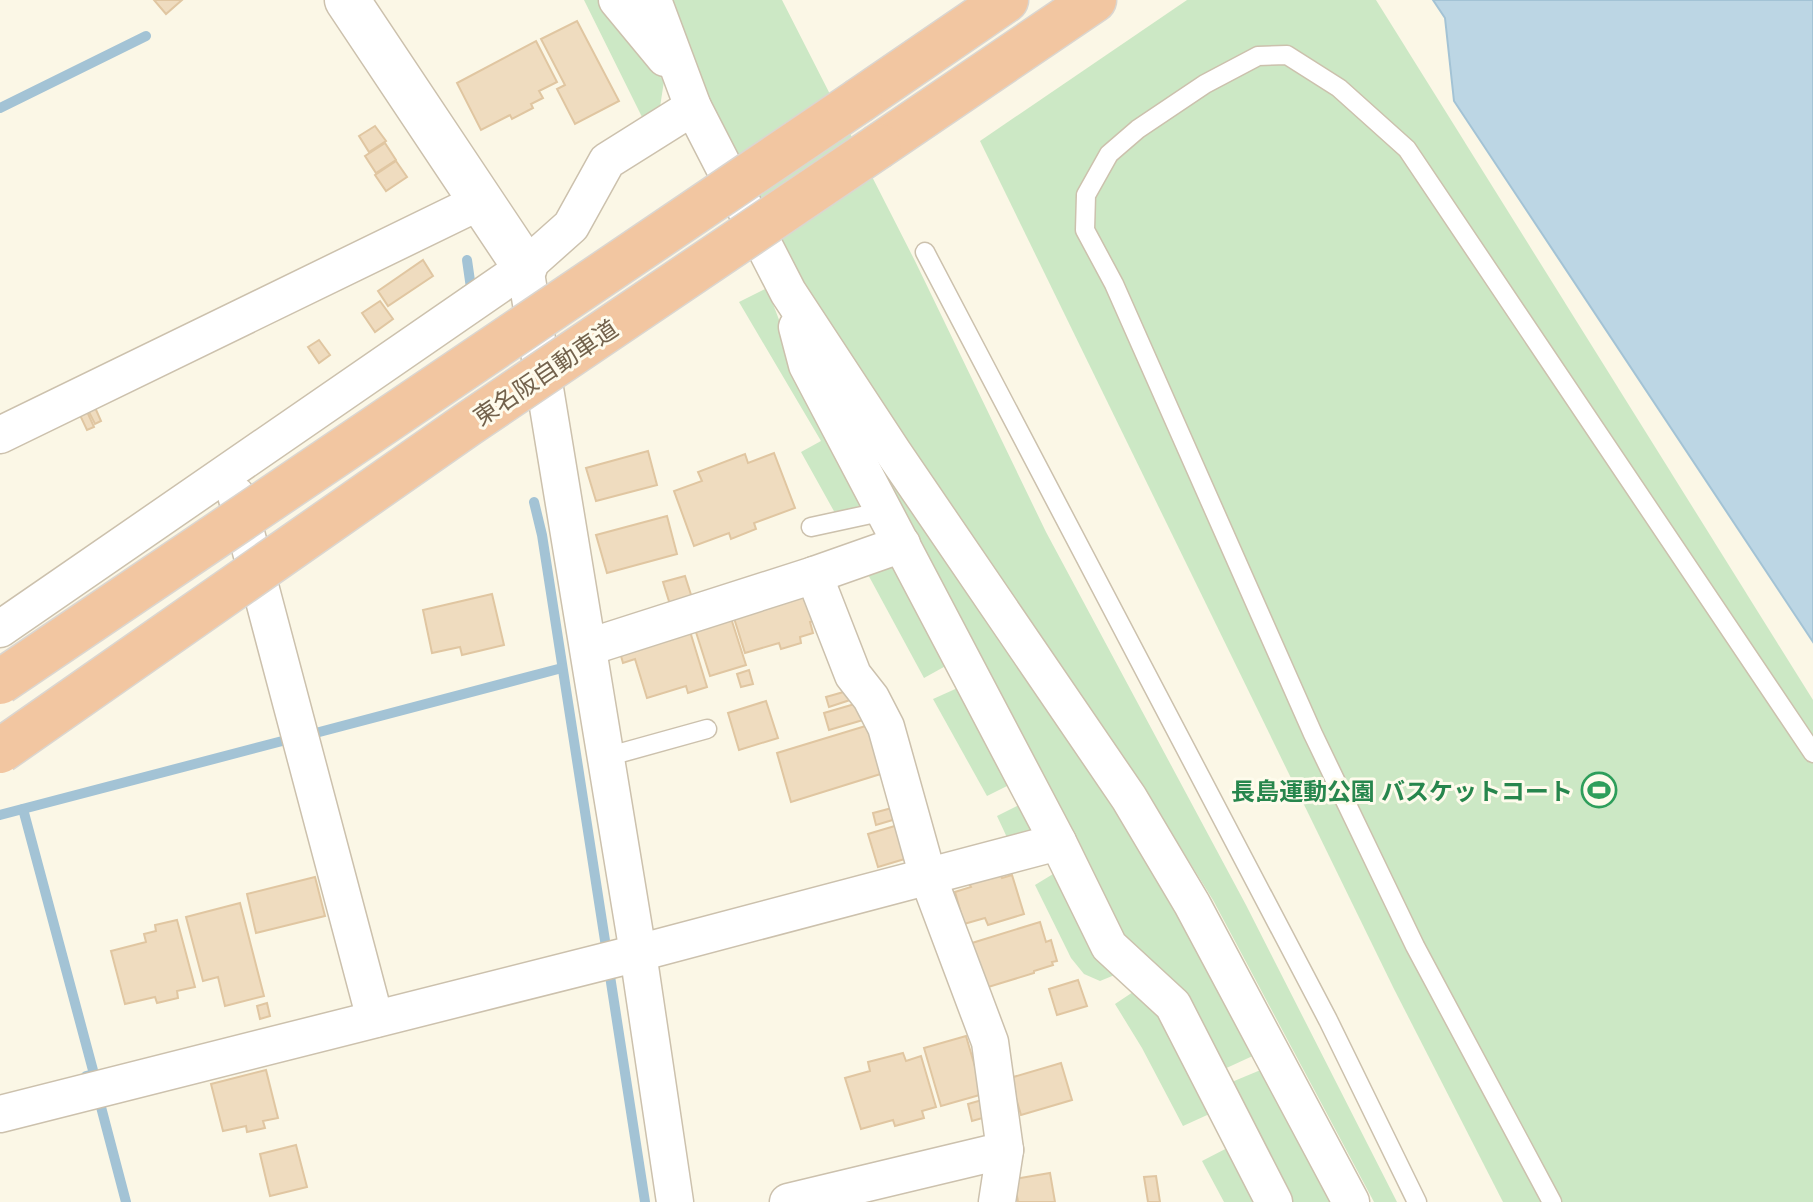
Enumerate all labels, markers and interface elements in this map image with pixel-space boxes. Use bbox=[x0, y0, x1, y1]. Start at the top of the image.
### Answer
street label: 東名阪自動車道 bbox=[467, 313, 623, 431]
sports icon: 長島運動公園 バスケットコート bbox=[1580, 771, 1618, 809]
place label: 長島運動公園 バスケットコート bbox=[1231, 776, 1573, 805]

